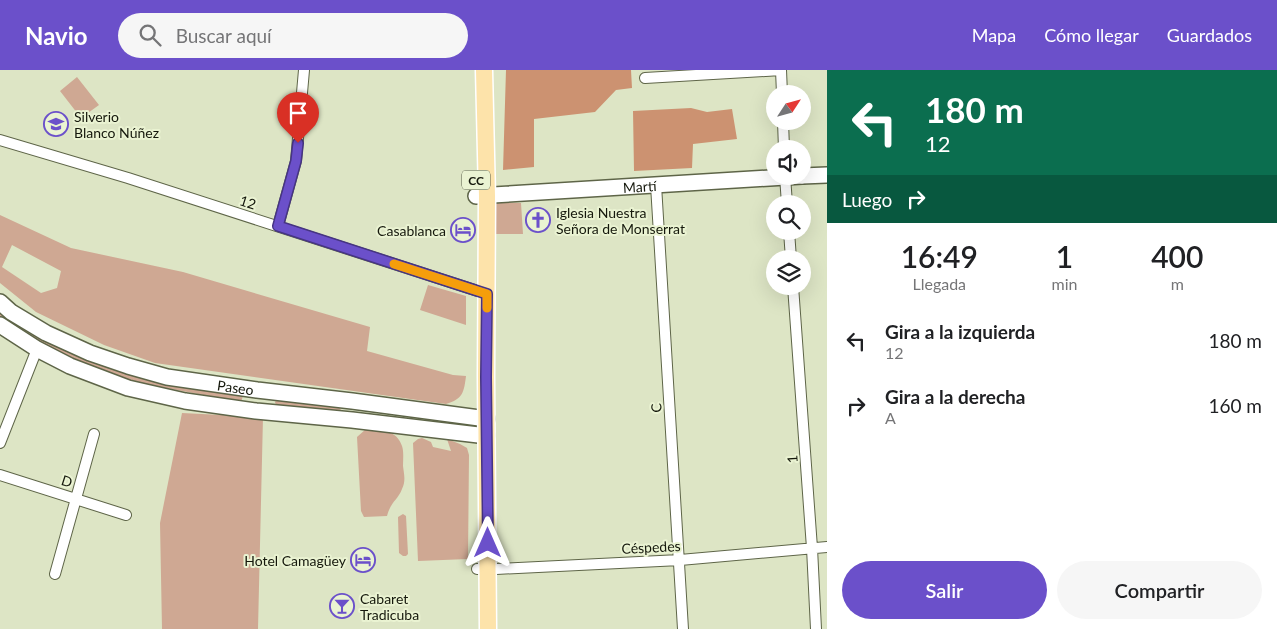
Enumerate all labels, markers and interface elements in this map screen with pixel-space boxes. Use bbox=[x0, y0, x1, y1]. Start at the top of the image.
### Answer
search box bbox=[118, 13, 468, 58]
text: Navio bbox=[25, 21, 88, 50]
icon: search bbox=[136, 21, 164, 49]
text: Buscar aquí bbox=[176, 24, 272, 47]
text: Mapa bbox=[972, 24, 1016, 46]
text: Cómo llegar bbox=[1044, 24, 1139, 46]
text: Guardados bbox=[1167, 24, 1252, 46]
north arrow bbox=[766, 85, 811, 130]
map controls bbox=[766, 85, 811, 295]
text: 180 m bbox=[925, 88, 1024, 130]
icon: left bbox=[842, 90, 907, 155]
pin bbox=[277, 92, 319, 143]
icon: arrive bbox=[284, 99, 312, 127]
place label: Silverio Blanco Núñez bbox=[74, 108, 159, 141]
school or university icon: Silverio Blanco Núñez bbox=[43, 111, 69, 137]
text: 12 bbox=[925, 130, 951, 157]
button: sound bbox=[766, 140, 811, 185]
road number: CC bbox=[462, 170, 490, 190]
street label: Martí bbox=[622, 176, 658, 195]
icon: right bbox=[902, 185, 930, 213]
text: Luego bbox=[842, 188, 892, 211]
street label: 12 bbox=[238, 191, 258, 213]
button: search bbox=[766, 195, 811, 240]
place label: Iglesia Nuestra Señora de Monserrat bbox=[556, 204, 685, 237]
church icon: Iglesia Nuestra Señora de Monserrat bbox=[525, 207, 551, 233]
hotel icon: Casablanca bbox=[450, 217, 476, 243]
place label: Casablanca bbox=[377, 222, 446, 239]
text: 16:49 bbox=[901, 238, 978, 274]
text: 1 bbox=[1056, 238, 1073, 274]
text: 400 bbox=[1151, 238, 1203, 274]
button: layers bbox=[766, 250, 811, 295]
text: Llegada bbox=[912, 274, 966, 293]
text: min bbox=[1052, 274, 1077, 293]
text: m bbox=[1171, 274, 1184, 293]
text: Gira a la izquierda bbox=[885, 320, 1035, 343]
icon: left bbox=[842, 327, 870, 355]
text: 180 m bbox=[1208, 329, 1262, 352]
text: 12 bbox=[885, 343, 904, 362]
street label: Paseo bbox=[216, 376, 255, 398]
text: Gira a la derecha bbox=[885, 385, 1025, 408]
icon: right bbox=[842, 392, 870, 420]
text: 160 m bbox=[1208, 394, 1262, 417]
street label: C bbox=[647, 402, 665, 413]
text: A bbox=[885, 408, 896, 427]
street label: 1 bbox=[783, 454, 801, 464]
street label: D bbox=[59, 471, 75, 491]
position arrow bbox=[461, 516, 513, 568]
street label: Céspedes bbox=[621, 537, 681, 557]
hotel icon: Hotel Camagüey bbox=[350, 547, 376, 573]
place label: Hotel Camagüey bbox=[244, 552, 347, 569]
button: Salir bbox=[842, 561, 1047, 619]
button: Compartir bbox=[1057, 561, 1262, 619]
place label: Cabaret Tradicuba bbox=[360, 590, 419, 623]
bar icon: Cabaret Tradicuba bbox=[329, 593, 355, 619]

